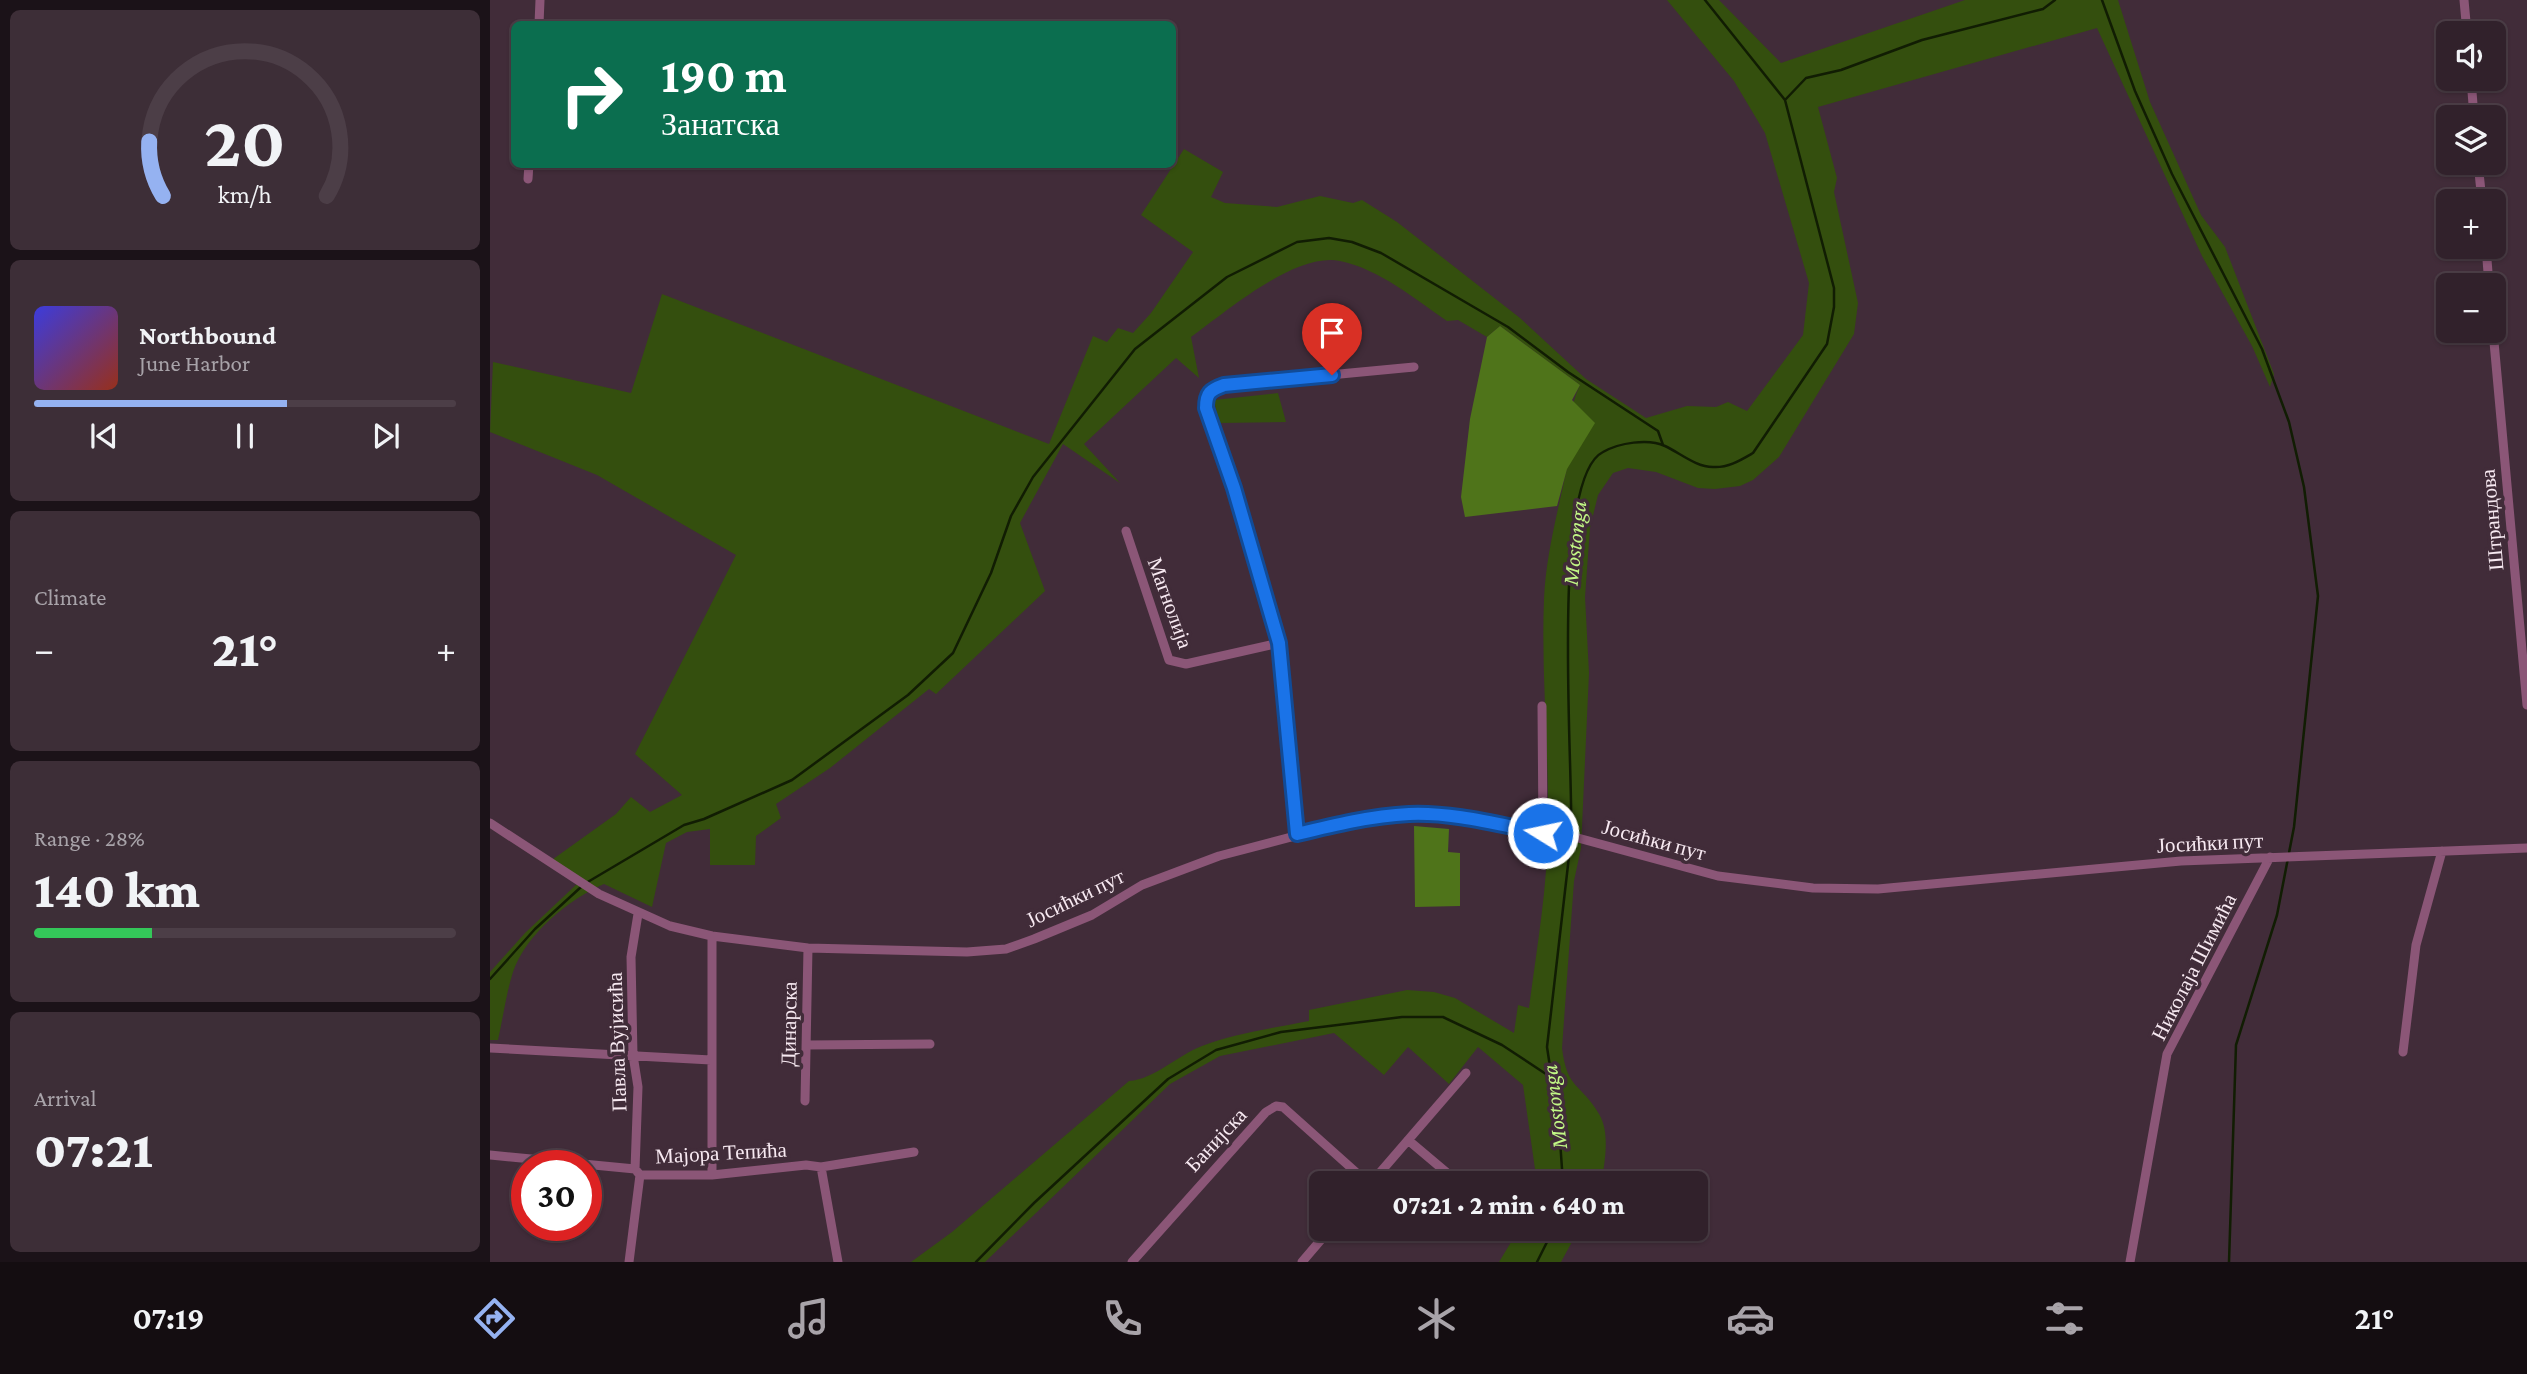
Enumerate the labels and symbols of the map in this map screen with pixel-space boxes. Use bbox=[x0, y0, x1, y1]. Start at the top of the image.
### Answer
pin bbox=[1302, 303, 1362, 375]
street label: Штрандова bbox=[2476, 468, 2508, 572]
water label: Mostonga bbox=[1557, 499, 1591, 588]
street label: Магнолија bbox=[1142, 554, 1198, 652]
position arrow bbox=[1506, 796, 1580, 870]
street label: Јосићки пут bbox=[1599, 815, 1709, 865]
street label: Јосићки пут bbox=[2156, 828, 2264, 858]
street label: Јосићки пут bbox=[1022, 864, 1128, 932]
street label: Николаја Шимића bbox=[2147, 889, 2242, 1044]
street label: Павла Вујисића bbox=[603, 971, 631, 1112]
street label: Динарска bbox=[776, 981, 802, 1067]
water label: Mostonga bbox=[1536, 1063, 1572, 1152]
street label: Банијска bbox=[1181, 1103, 1252, 1177]
street label: Мајора Тепића bbox=[655, 1138, 788, 1168]
speed limit sign: 30 bbox=[511, 1150, 602, 1241]

